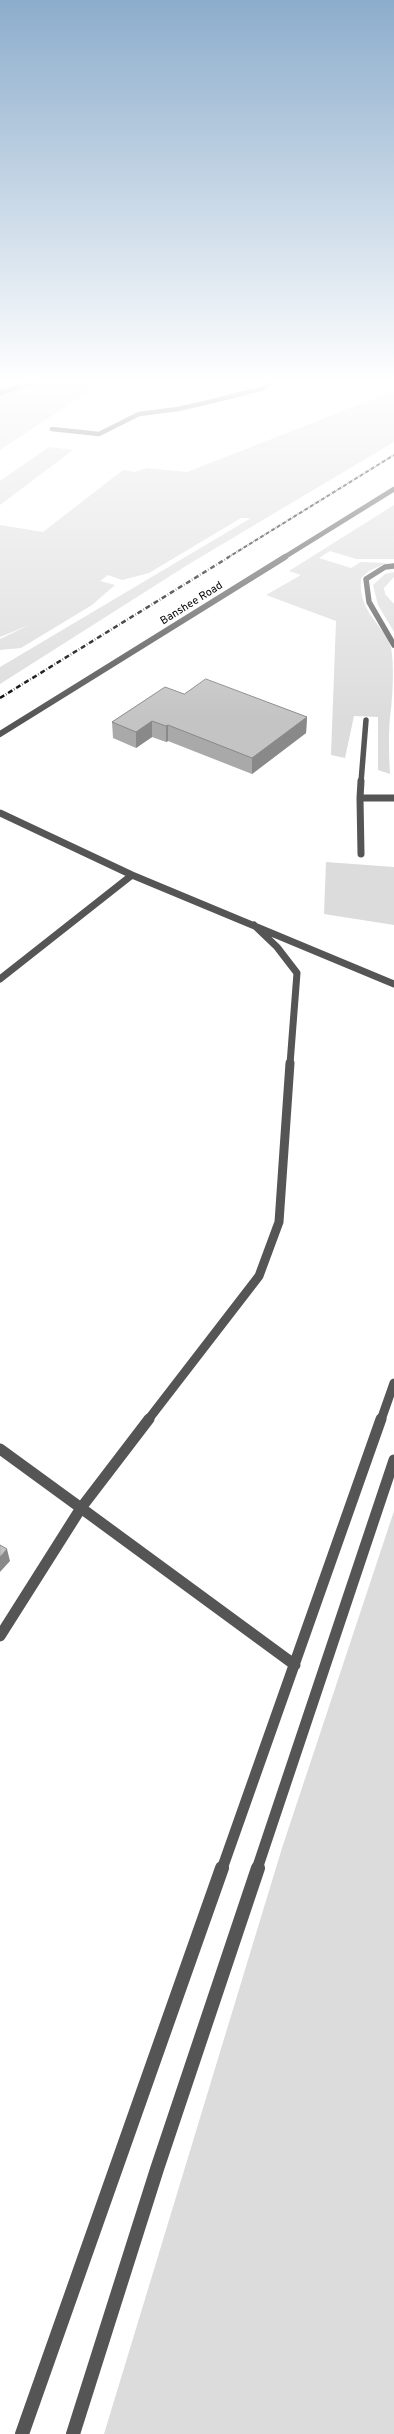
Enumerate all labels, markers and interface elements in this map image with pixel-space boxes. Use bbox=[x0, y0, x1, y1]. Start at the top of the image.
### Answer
street label: Banshee Road bbox=[158, 580, 226, 628]

